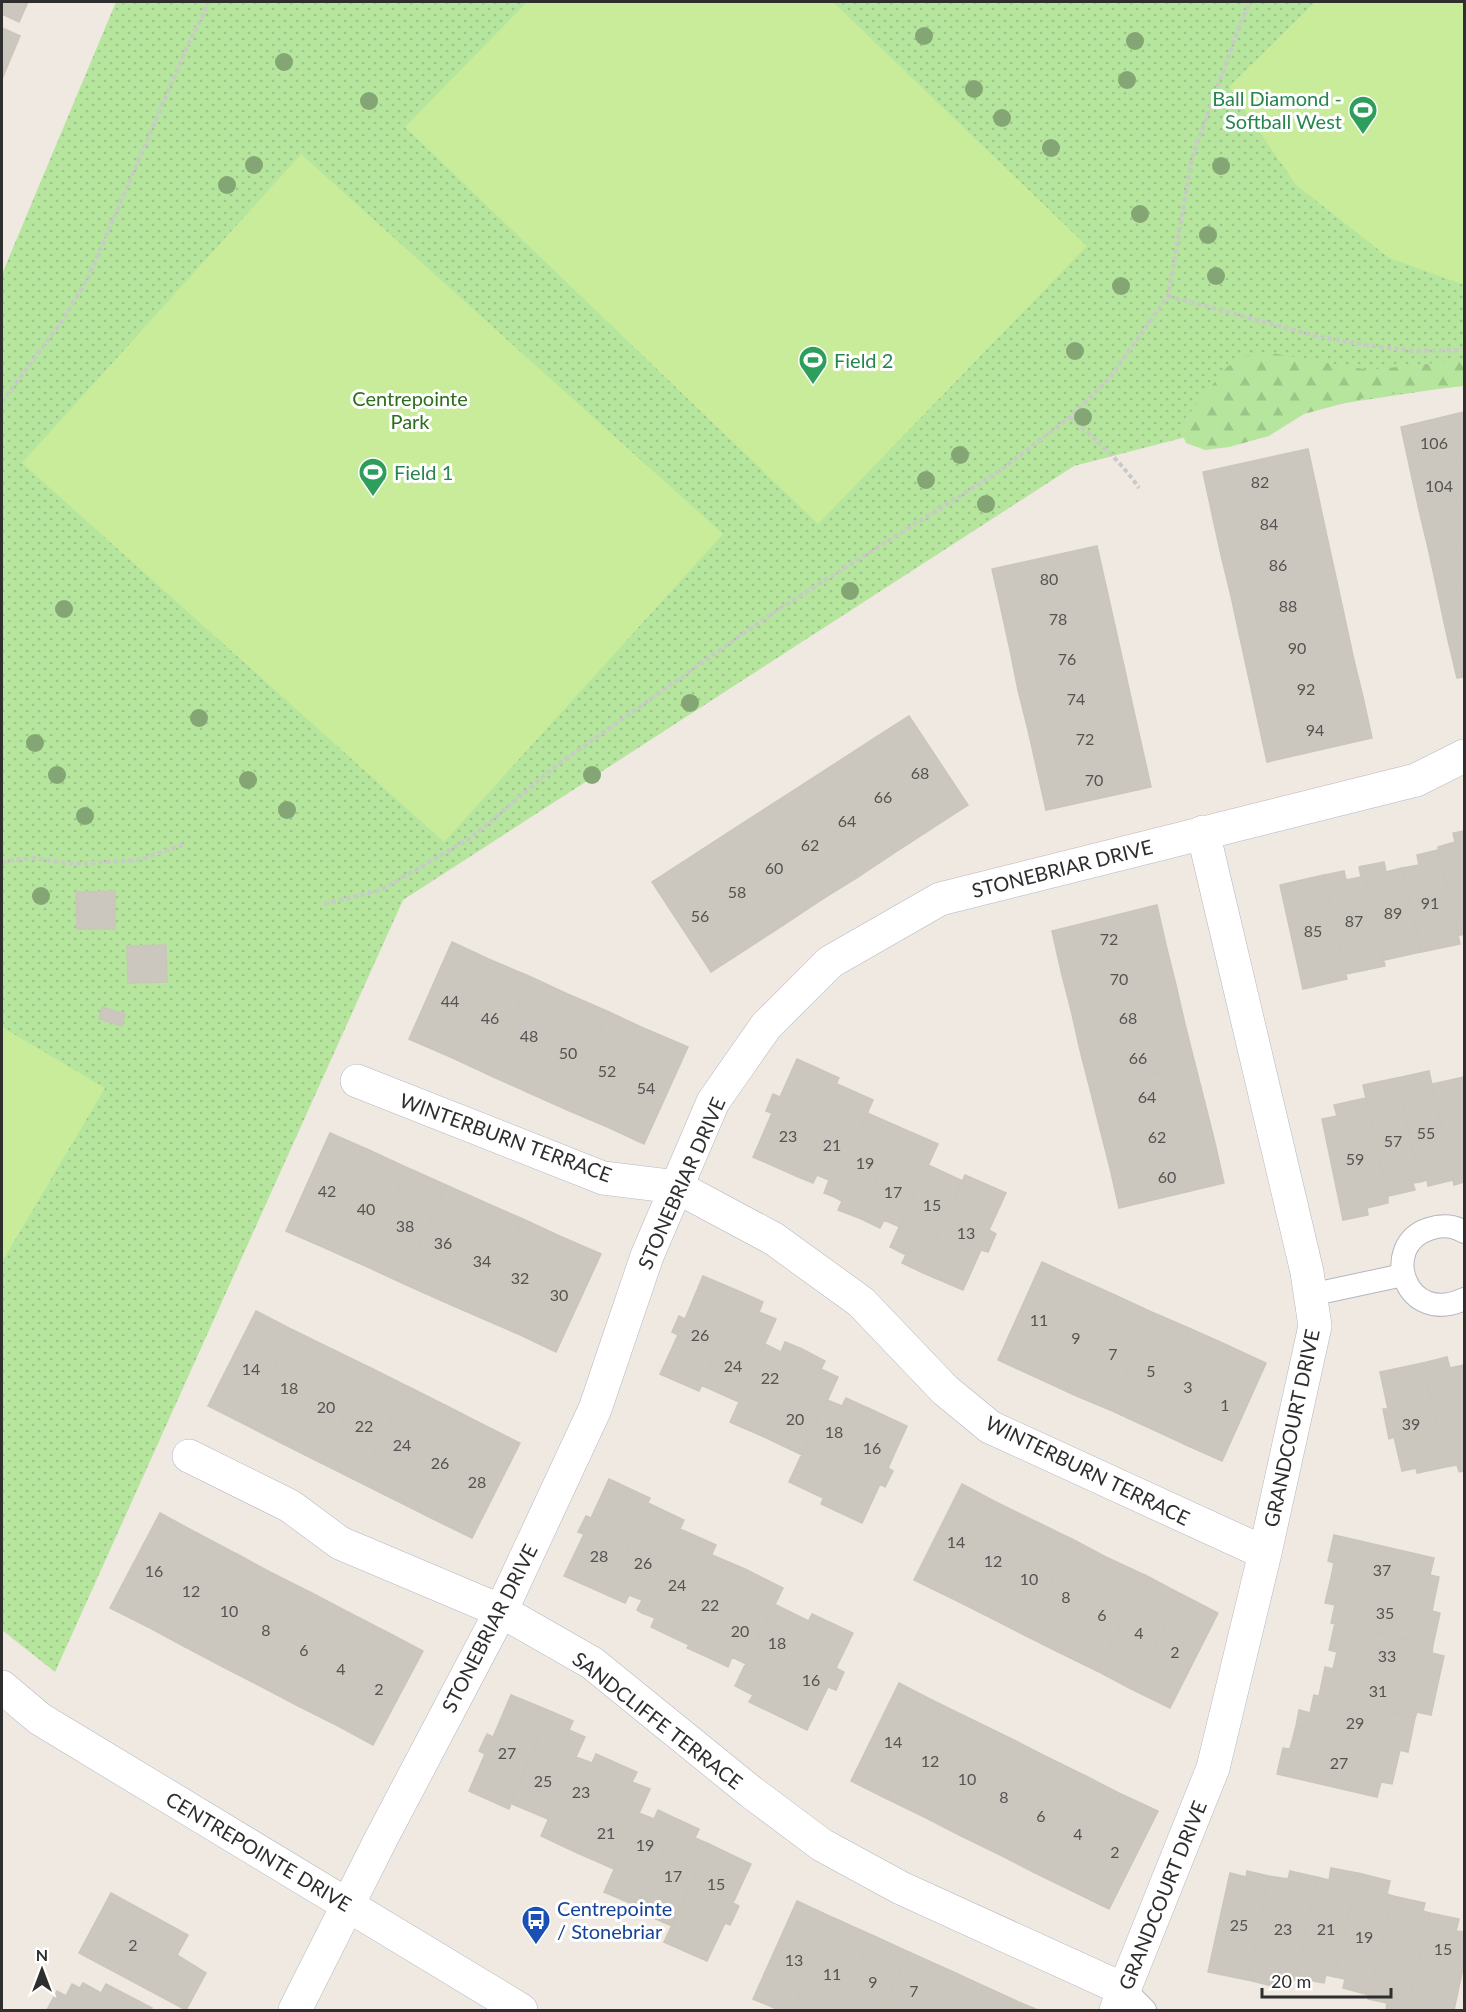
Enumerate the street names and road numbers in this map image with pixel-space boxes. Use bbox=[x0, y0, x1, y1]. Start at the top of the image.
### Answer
street label: STONEBRIAR DRIVE bbox=[969, 834, 1155, 902]
street label: WINTERBURN TERRACE bbox=[397, 1087, 615, 1187]
street label: STONEBRIAR DRIVE bbox=[632, 1093, 730, 1273]
street label: GRANDCOURT DRIVE bbox=[1258, 1327, 1324, 1529]
street label: WINTERBURN TERRACE bbox=[982, 1410, 1194, 1530]
street label: STONEBRIAR DRIVE bbox=[436, 1540, 542, 1716]
street label: SANDCLIFFE TERRACE bbox=[568, 1646, 748, 1794]
street label: CENTREPOINTE DRIVE bbox=[162, 1786, 356, 1916]
street label: GRANDCOURT DRIVE bbox=[1113, 1797, 1211, 1993]

